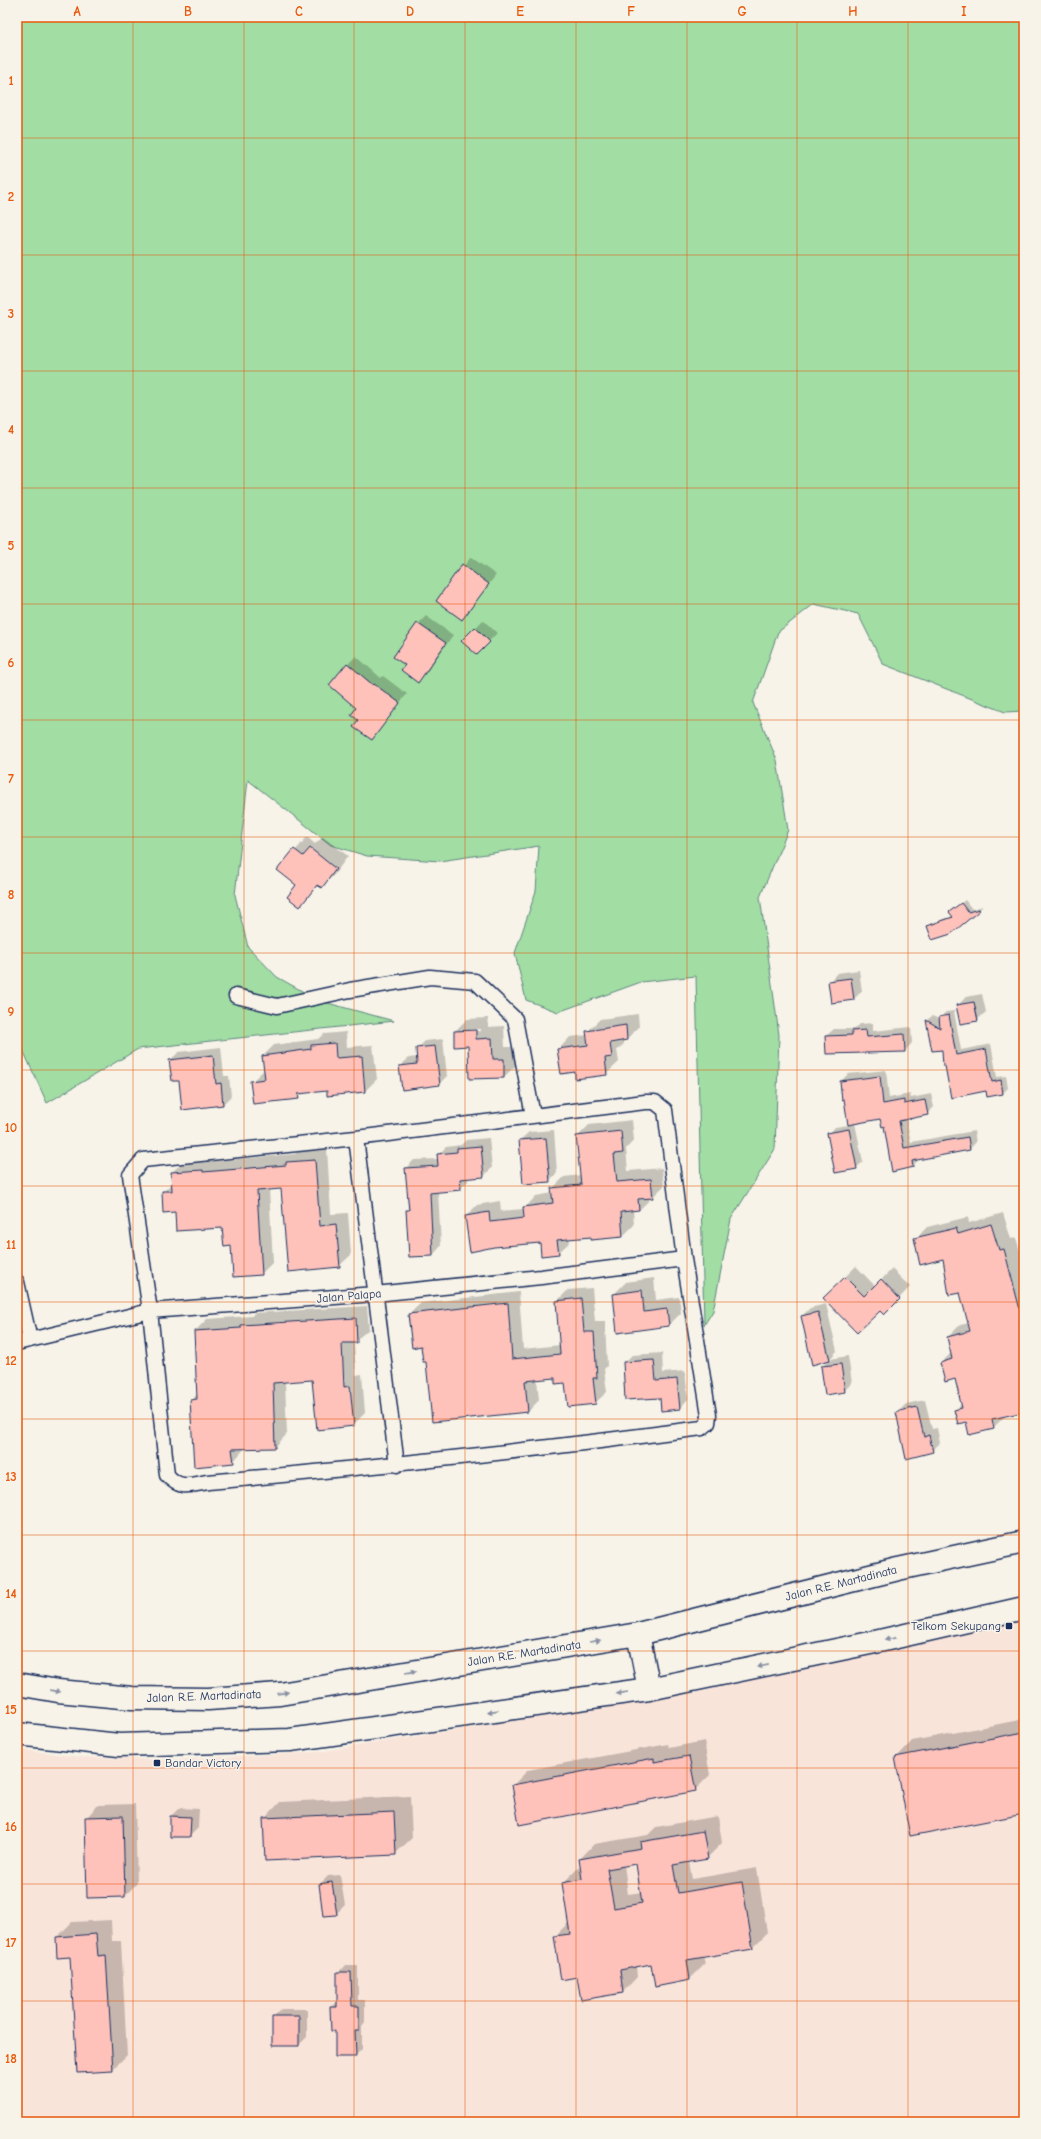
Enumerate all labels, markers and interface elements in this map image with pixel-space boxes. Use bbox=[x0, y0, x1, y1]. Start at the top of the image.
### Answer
text: A bbox=[73, 4, 81, 19]
text: B bbox=[184, 4, 192, 19]
text: C bbox=[295, 4, 303, 19]
text: D bbox=[406, 4, 414, 19]
text: E bbox=[516, 4, 524, 19]
text: F bbox=[627, 4, 635, 19]
text: G bbox=[737, 4, 747, 19]
text: H bbox=[848, 4, 858, 19]
text: I bbox=[961, 4, 967, 19]
text: 1 bbox=[8, 73, 14, 88]
text: 2 bbox=[8, 189, 14, 204]
text: 3 bbox=[8, 306, 14, 321]
text: 4 bbox=[8, 422, 14, 437]
text: 5 bbox=[8, 538, 15, 553]
text: 6 bbox=[8, 655, 15, 670]
text: 7 bbox=[8, 771, 14, 786]
text: 8 bbox=[8, 887, 14, 902]
text: 9 bbox=[8, 1004, 15, 1019]
text: 10 bbox=[5, 1120, 17, 1135]
text: 11 bbox=[6, 1237, 16, 1252]
street label: Jalan Palapa bbox=[316, 1286, 382, 1306]
text: 12 bbox=[5, 1353, 17, 1368]
text: 13 bbox=[5, 1469, 17, 1484]
street label: Jalan R.E. Martadinata bbox=[784, 1562, 898, 1604]
text: 14 bbox=[5, 1586, 17, 1601]
place label: Telkom Sekupang bbox=[911, 1619, 1001, 1633]
marker: Telkom Sekupang bbox=[1004, 1621, 1014, 1631]
one-way arrow bbox=[884, 1636, 897, 1642]
street label: Jalan R.E. Martadinata bbox=[466, 1637, 582, 1669]
one-way arrow bbox=[588, 1638, 601, 1644]
one-way arrow bbox=[757, 1663, 769, 1669]
one-way arrow bbox=[405, 1669, 417, 1675]
street label: Jalan R.E. Martadinata bbox=[146, 1687, 262, 1705]
one-way arrow bbox=[49, 1688, 62, 1694]
one-way arrow bbox=[277, 1690, 289, 1696]
one-way arrow bbox=[616, 1690, 628, 1696]
text: 15 bbox=[5, 1702, 17, 1717]
one-way arrow bbox=[487, 1708, 499, 1714]
place label: Bandar Victory bbox=[165, 1756, 242, 1770]
marker: Bandar Victory bbox=[152, 1758, 162, 1768]
text: 16 bbox=[5, 1819, 17, 1834]
text: 17 bbox=[6, 1935, 17, 1950]
text: 18 bbox=[5, 2051, 17, 2066]

